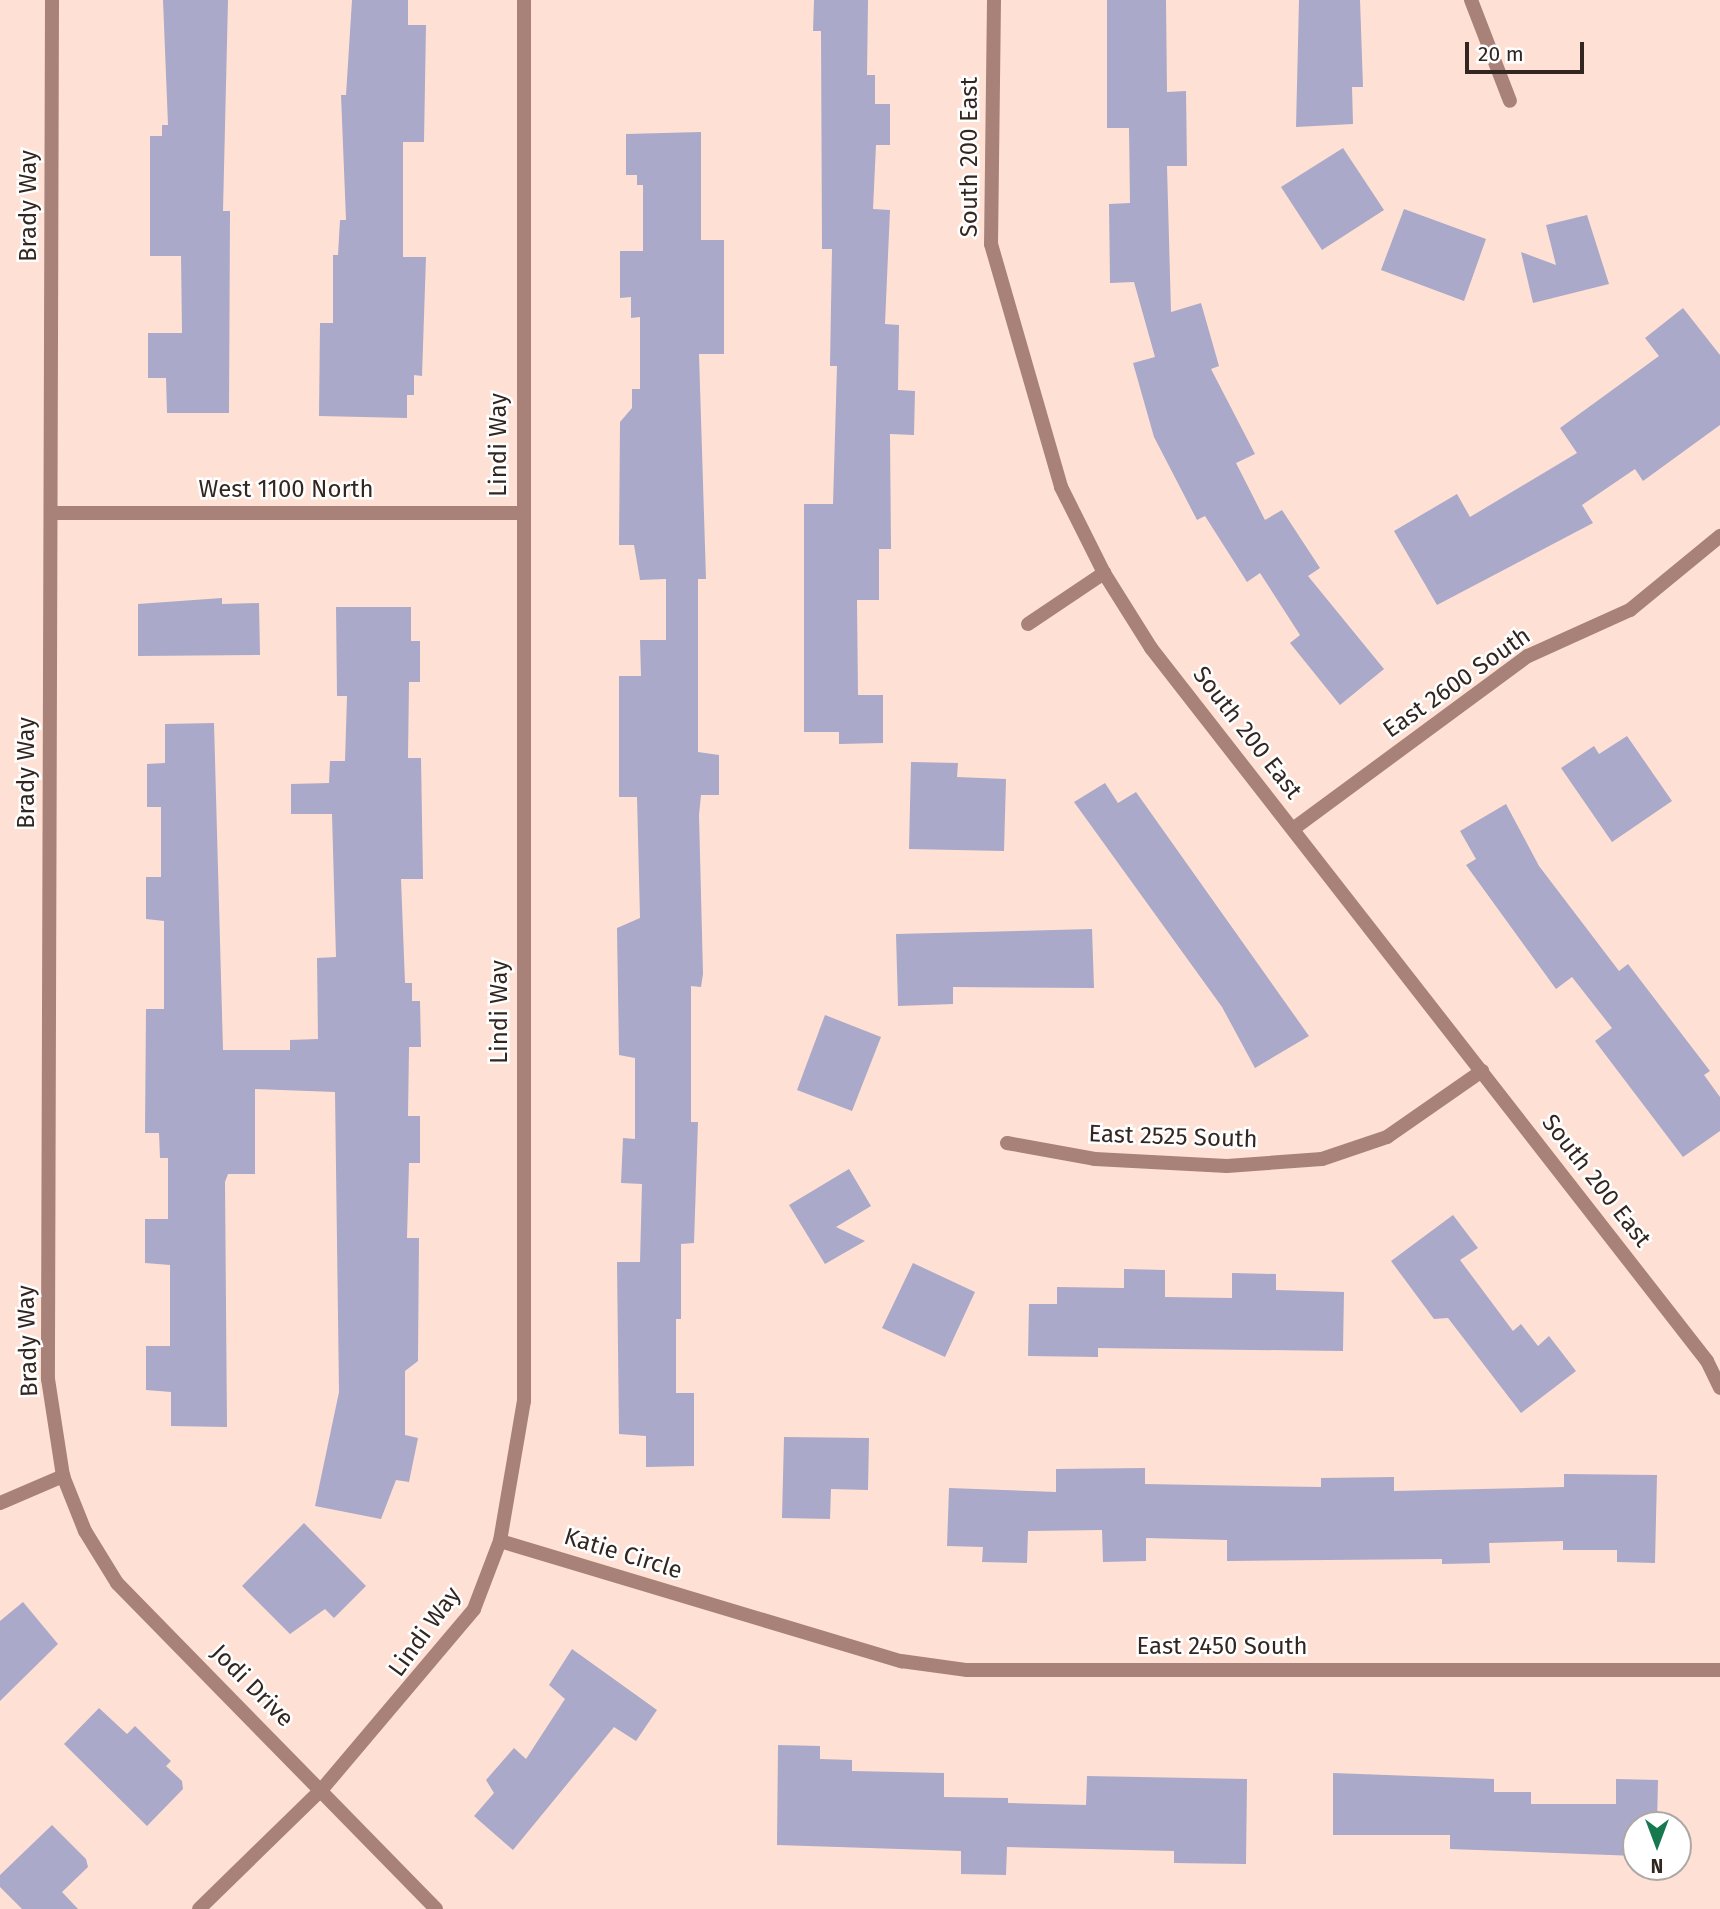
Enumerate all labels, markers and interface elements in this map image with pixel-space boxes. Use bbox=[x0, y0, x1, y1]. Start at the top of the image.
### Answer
scale bar bbox=[1468, 28, 1587, 72]
text: 20 m bbox=[1478, 41, 1524, 67]
street label: South 200 East bbox=[956, 77, 984, 237]
street label: Brady Way bbox=[15, 150, 43, 262]
street label: Lindi Way bbox=[485, 393, 513, 497]
street label: West 1100 North bbox=[199, 476, 373, 504]
street label: East 2600 South bbox=[1378, 622, 1536, 744]
street label: South 200 East bbox=[1186, 661, 1308, 805]
street label: Brady Way bbox=[13, 717, 41, 829]
street label: Lindi Way bbox=[486, 960, 514, 1064]
street label: South 200 East bbox=[1535, 1109, 1657, 1253]
street label: East 2525 South bbox=[1088, 1120, 1258, 1154]
street label: Brady Way bbox=[12, 1284, 44, 1398]
street label: Katie Circle bbox=[560, 1522, 686, 1586]
street label: Lindi Way bbox=[383, 1582, 467, 1682]
street label: East 2450 South bbox=[1137, 1633, 1307, 1661]
street label: Jodi Drive bbox=[205, 1639, 299, 1733]
north arrow bbox=[1622, 1811, 1692, 1881]
text: N bbox=[1651, 1854, 1663, 1877]

